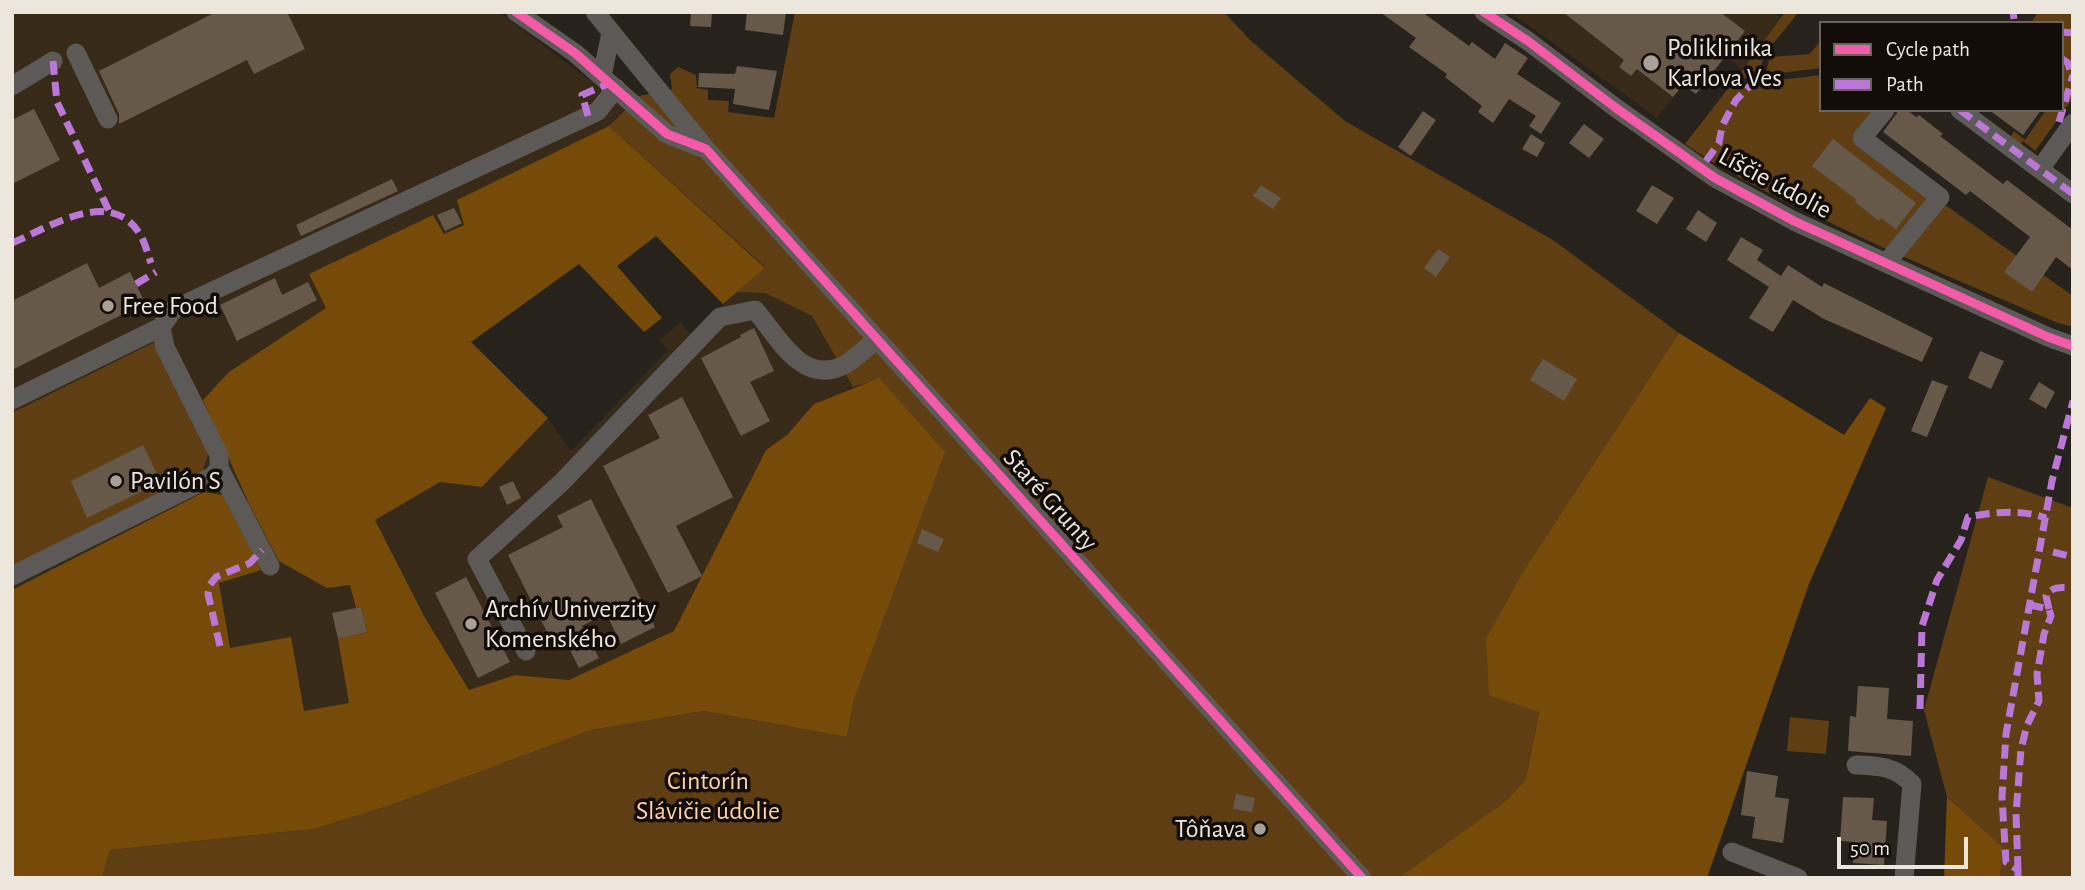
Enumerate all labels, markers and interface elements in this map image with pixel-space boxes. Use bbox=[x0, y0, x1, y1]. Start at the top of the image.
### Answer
legend bbox=[1819, 21, 2064, 112]
place label: Poliklinika Karlova Ves bbox=[1667, 32, 1782, 94]
text: Cycle path bbox=[1886, 39, 1970, 60]
marker: Poliklinika Karlova Ves bbox=[1641, 53, 1661, 73]
text: Path bbox=[1886, 74, 1924, 95]
street label: Líščie údolie bbox=[1713, 140, 1837, 226]
place label: Free Food bbox=[122, 290, 218, 322]
marker: Free Food bbox=[100, 298, 116, 314]
street label: Staré Grunty bbox=[996, 443, 1104, 557]
place label: Pavilón S bbox=[130, 465, 221, 497]
marker: Pavilón S bbox=[108, 473, 124, 489]
place label: Archív Univerzity Komenského bbox=[485, 593, 656, 654]
marker: Archív Univerzity Komenského bbox=[463, 616, 479, 632]
park label: Cintorín Slávičie údolie bbox=[636, 765, 780, 826]
place label: Tôňava bbox=[1175, 813, 1246, 845]
marker: Tôňava bbox=[1252, 821, 1268, 837]
scale bar bbox=[1840, 824, 1971, 868]
text: 50 m bbox=[1850, 838, 1890, 859]

